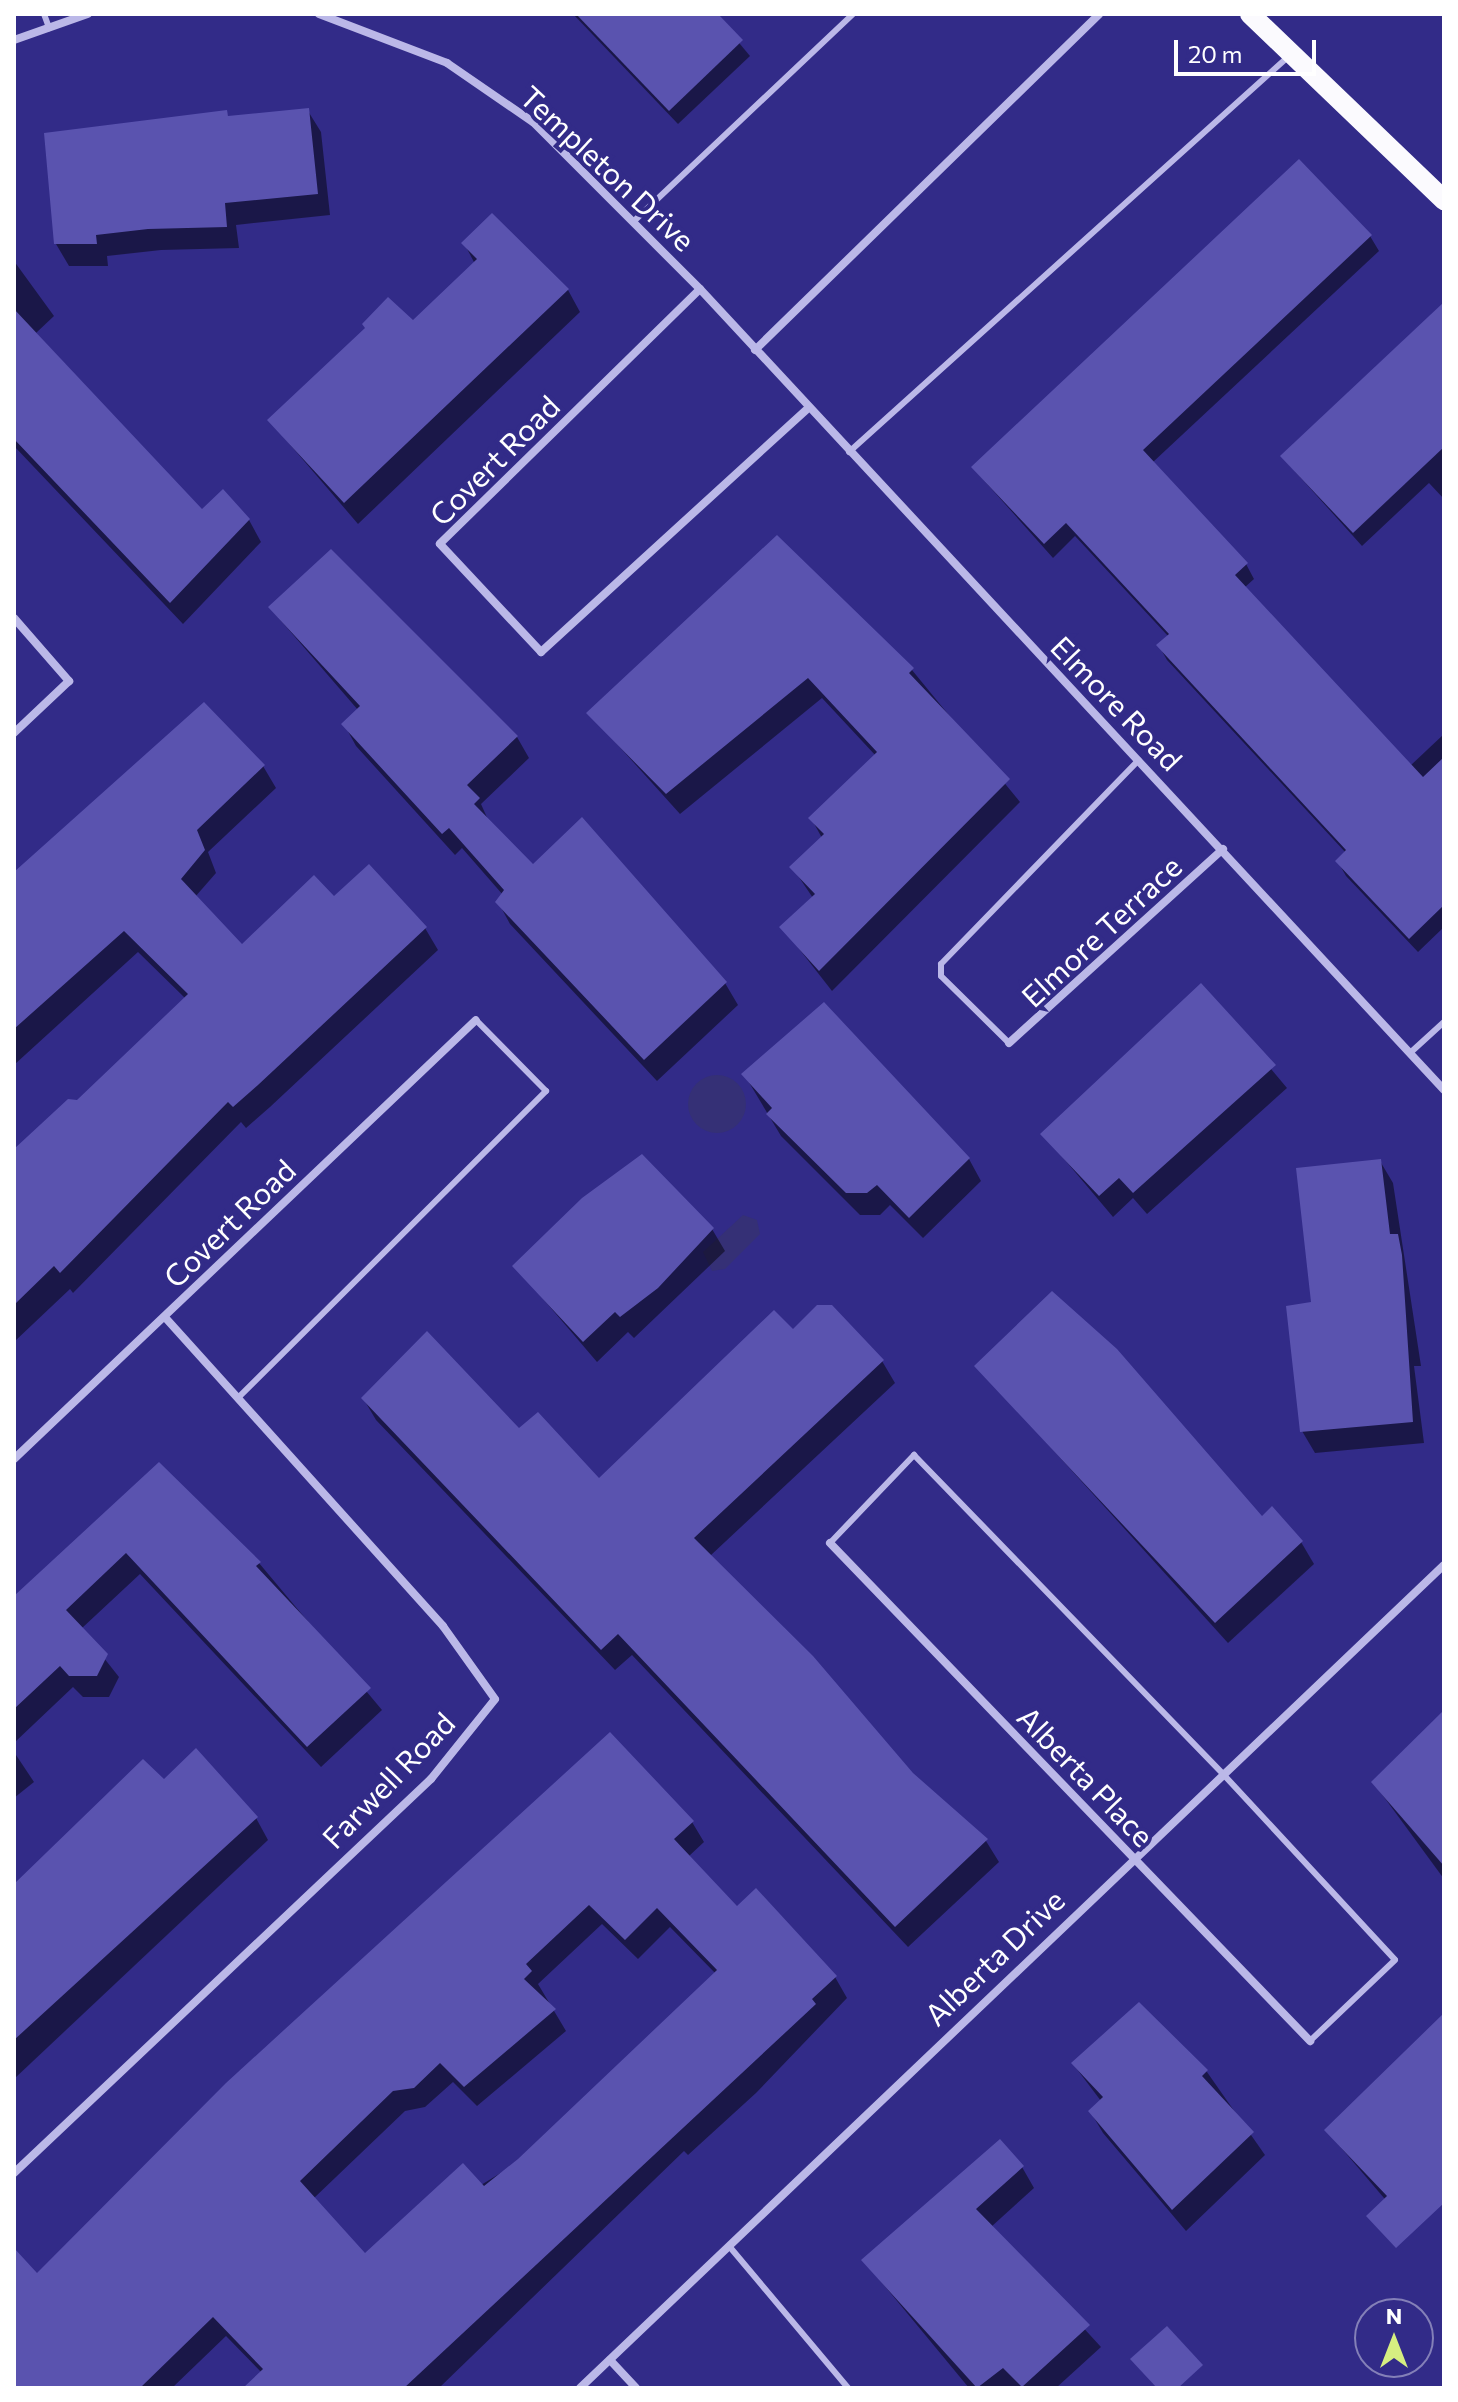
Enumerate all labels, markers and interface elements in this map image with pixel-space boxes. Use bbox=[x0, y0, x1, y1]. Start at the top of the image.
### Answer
scale bar bbox=[1178, 24, 1320, 74]
text: 20 m bbox=[1188, 39, 1242, 68]
street label: Templeton Drive bbox=[513, 78, 703, 258]
street label: Covert Road bbox=[422, 388, 566, 532]
street label: Elmore Road bbox=[1044, 628, 1190, 778]
street label: Elmore Terrace bbox=[1014, 848, 1188, 1014]
street label: Covert Road bbox=[156, 1151, 302, 1295]
street label: Alberta Place bbox=[1010, 1699, 1162, 1853]
street label: Farwell Road bbox=[314, 1705, 462, 1855]
street label: Alberta Drive bbox=[917, 1882, 1071, 2032]
north arrow bbox=[1354, 2298, 1434, 2378]
text: N bbox=[1386, 2302, 1402, 2329]

